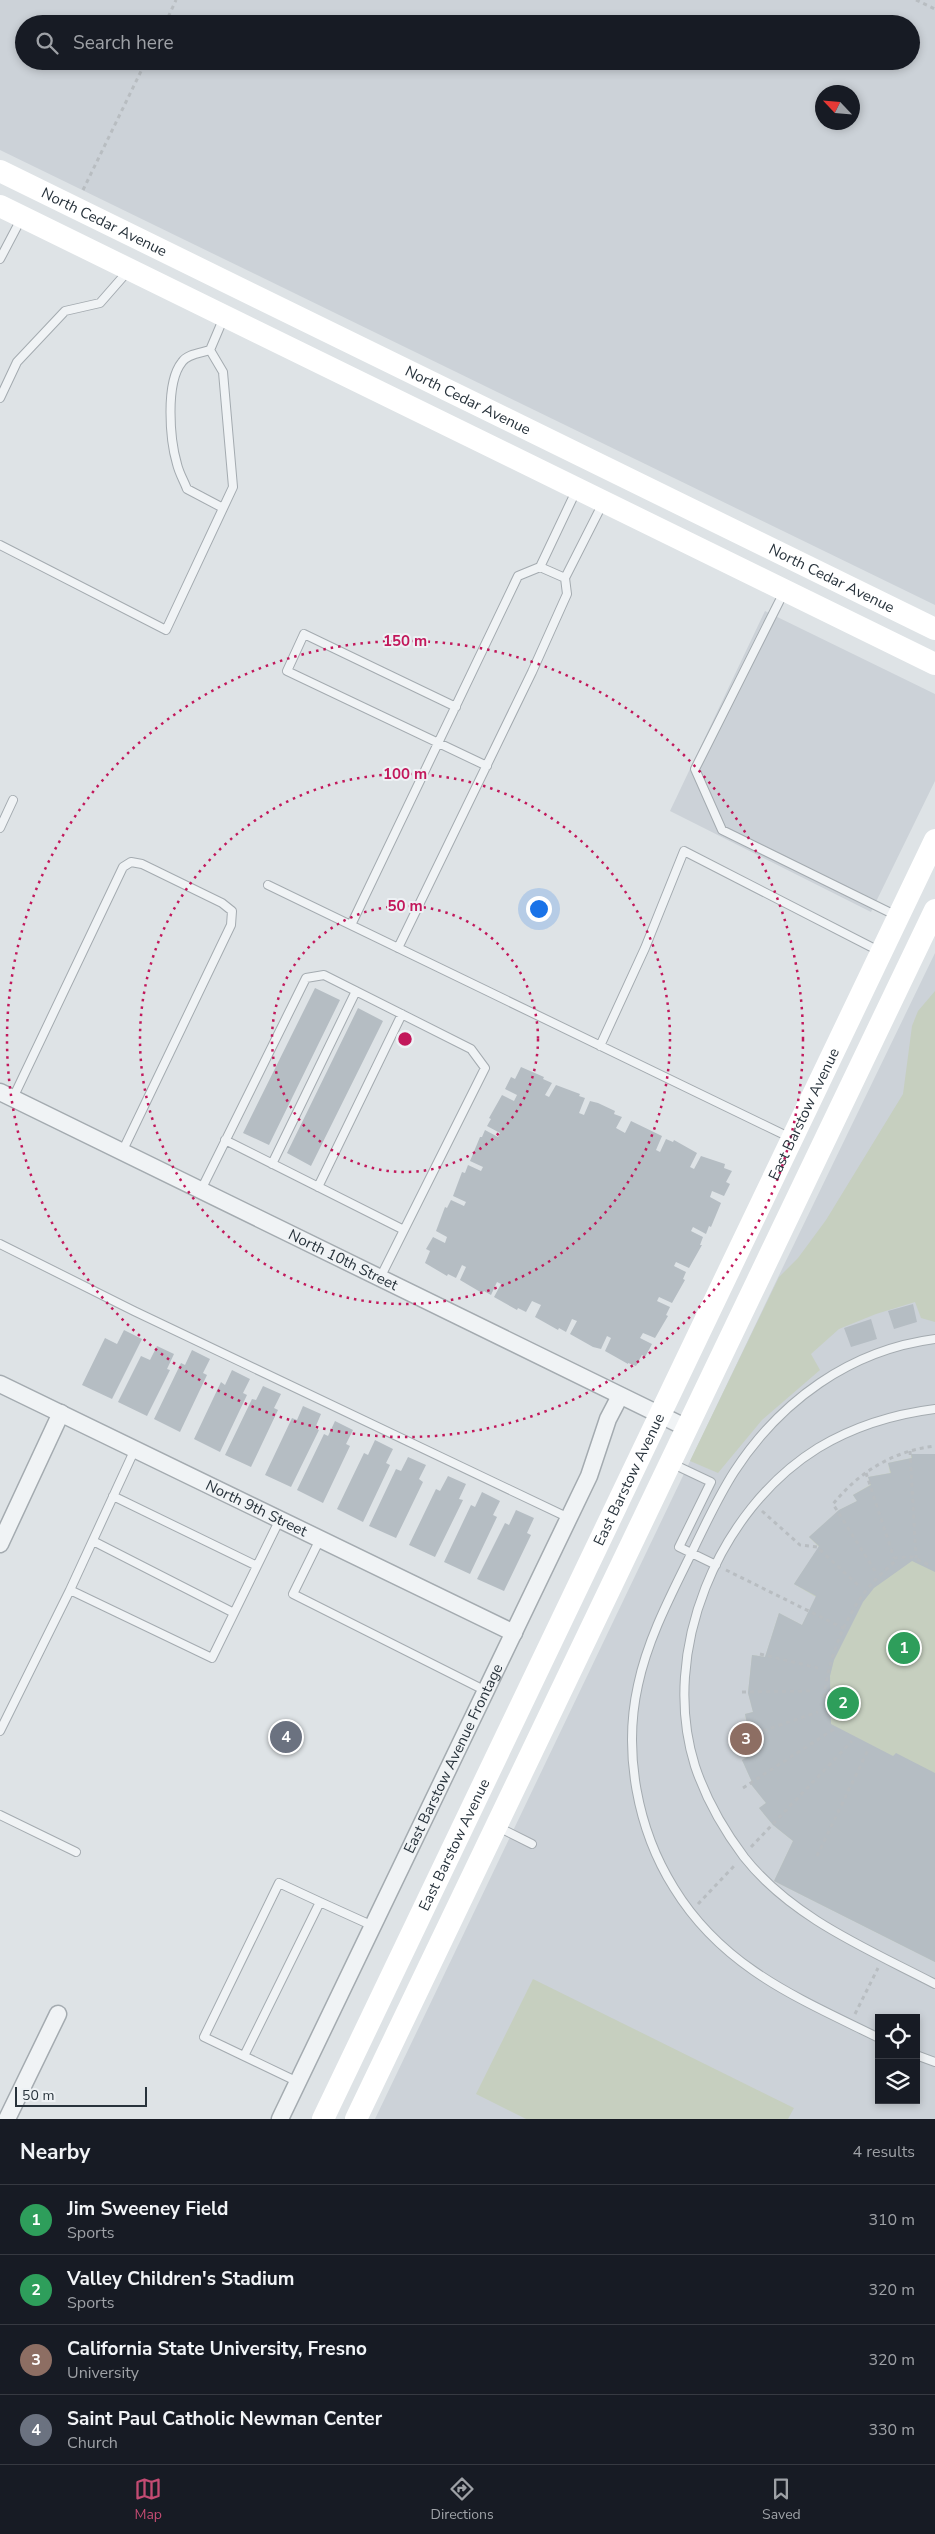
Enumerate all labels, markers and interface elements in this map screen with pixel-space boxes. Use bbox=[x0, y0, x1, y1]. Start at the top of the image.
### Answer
search box bbox=[15, 15, 920, 70]
icon: search bbox=[33, 29, 61, 57]
text: Search here bbox=[73, 30, 174, 56]
north arrow bbox=[815, 85, 860, 130]
street label: North Cedar Avenue bbox=[38, 183, 170, 261]
street label: North Cedar Avenue bbox=[402, 361, 534, 439]
street label: North Cedar Avenue bbox=[765, 539, 898, 618]
text: 150 m bbox=[383, 631, 427, 651]
text: 100 m bbox=[383, 764, 427, 784]
text: 50 m bbox=[387, 896, 423, 916]
your location bbox=[526, 896, 552, 922]
centre of rings bbox=[396, 1030, 414, 1048]
street label: East Barstow Avenue bbox=[764, 1045, 844, 1184]
street label: North 10th Street bbox=[285, 1225, 402, 1295]
street label: East Barstow Avenue bbox=[589, 1410, 669, 1549]
street label: North 9th Street bbox=[202, 1475, 311, 1542]
pin: 1 bbox=[888, 1629, 920, 1667]
street label: East Barstow Avenue Frontage bbox=[399, 1661, 507, 1857]
pin: 2 bbox=[827, 1684, 859, 1722]
pin: 4 bbox=[270, 1718, 302, 1756]
pin: 3 bbox=[730, 1720, 762, 1758]
street label: East Barstow Avenue bbox=[415, 1776, 495, 1914]
map controls bbox=[875, 2014, 920, 2104]
button: locate bbox=[875, 2014, 920, 2059]
button: layers bbox=[875, 2059, 920, 2104]
scale bar bbox=[15, 2084, 148, 2107]
text: 50 m bbox=[22, 2086, 54, 2105]
text: Nearby bbox=[20, 2138, 90, 2166]
text: 4 results bbox=[853, 2141, 915, 2163]
text: Jim Sweeney Field bbox=[67, 2196, 228, 2222]
text: 1 bbox=[31, 2209, 41, 2231]
text: 310 m bbox=[868, 2209, 915, 2231]
text: Sports bbox=[67, 2222, 115, 2244]
text: Valley Children's Stadium bbox=[67, 2266, 295, 2292]
text: 2 bbox=[31, 2279, 41, 2301]
text: 320 m bbox=[868, 2279, 915, 2301]
text: Sports bbox=[67, 2292, 115, 2314]
text: California State University, Fresno bbox=[67, 2336, 367, 2362]
text: 3 bbox=[31, 2349, 41, 2371]
text: 320 m bbox=[868, 2349, 915, 2371]
text: University bbox=[67, 2362, 139, 2384]
text: Saint Paul Catholic Newman Center bbox=[67, 2406, 382, 2432]
text: 4 bbox=[31, 2419, 41, 2441]
text: 330 m bbox=[868, 2419, 915, 2441]
text: Church bbox=[67, 2432, 118, 2454]
tab: Map bbox=[134, 2475, 162, 2524]
tab: Directions bbox=[431, 2475, 494, 2524]
tab: Saved bbox=[762, 2475, 801, 2524]

